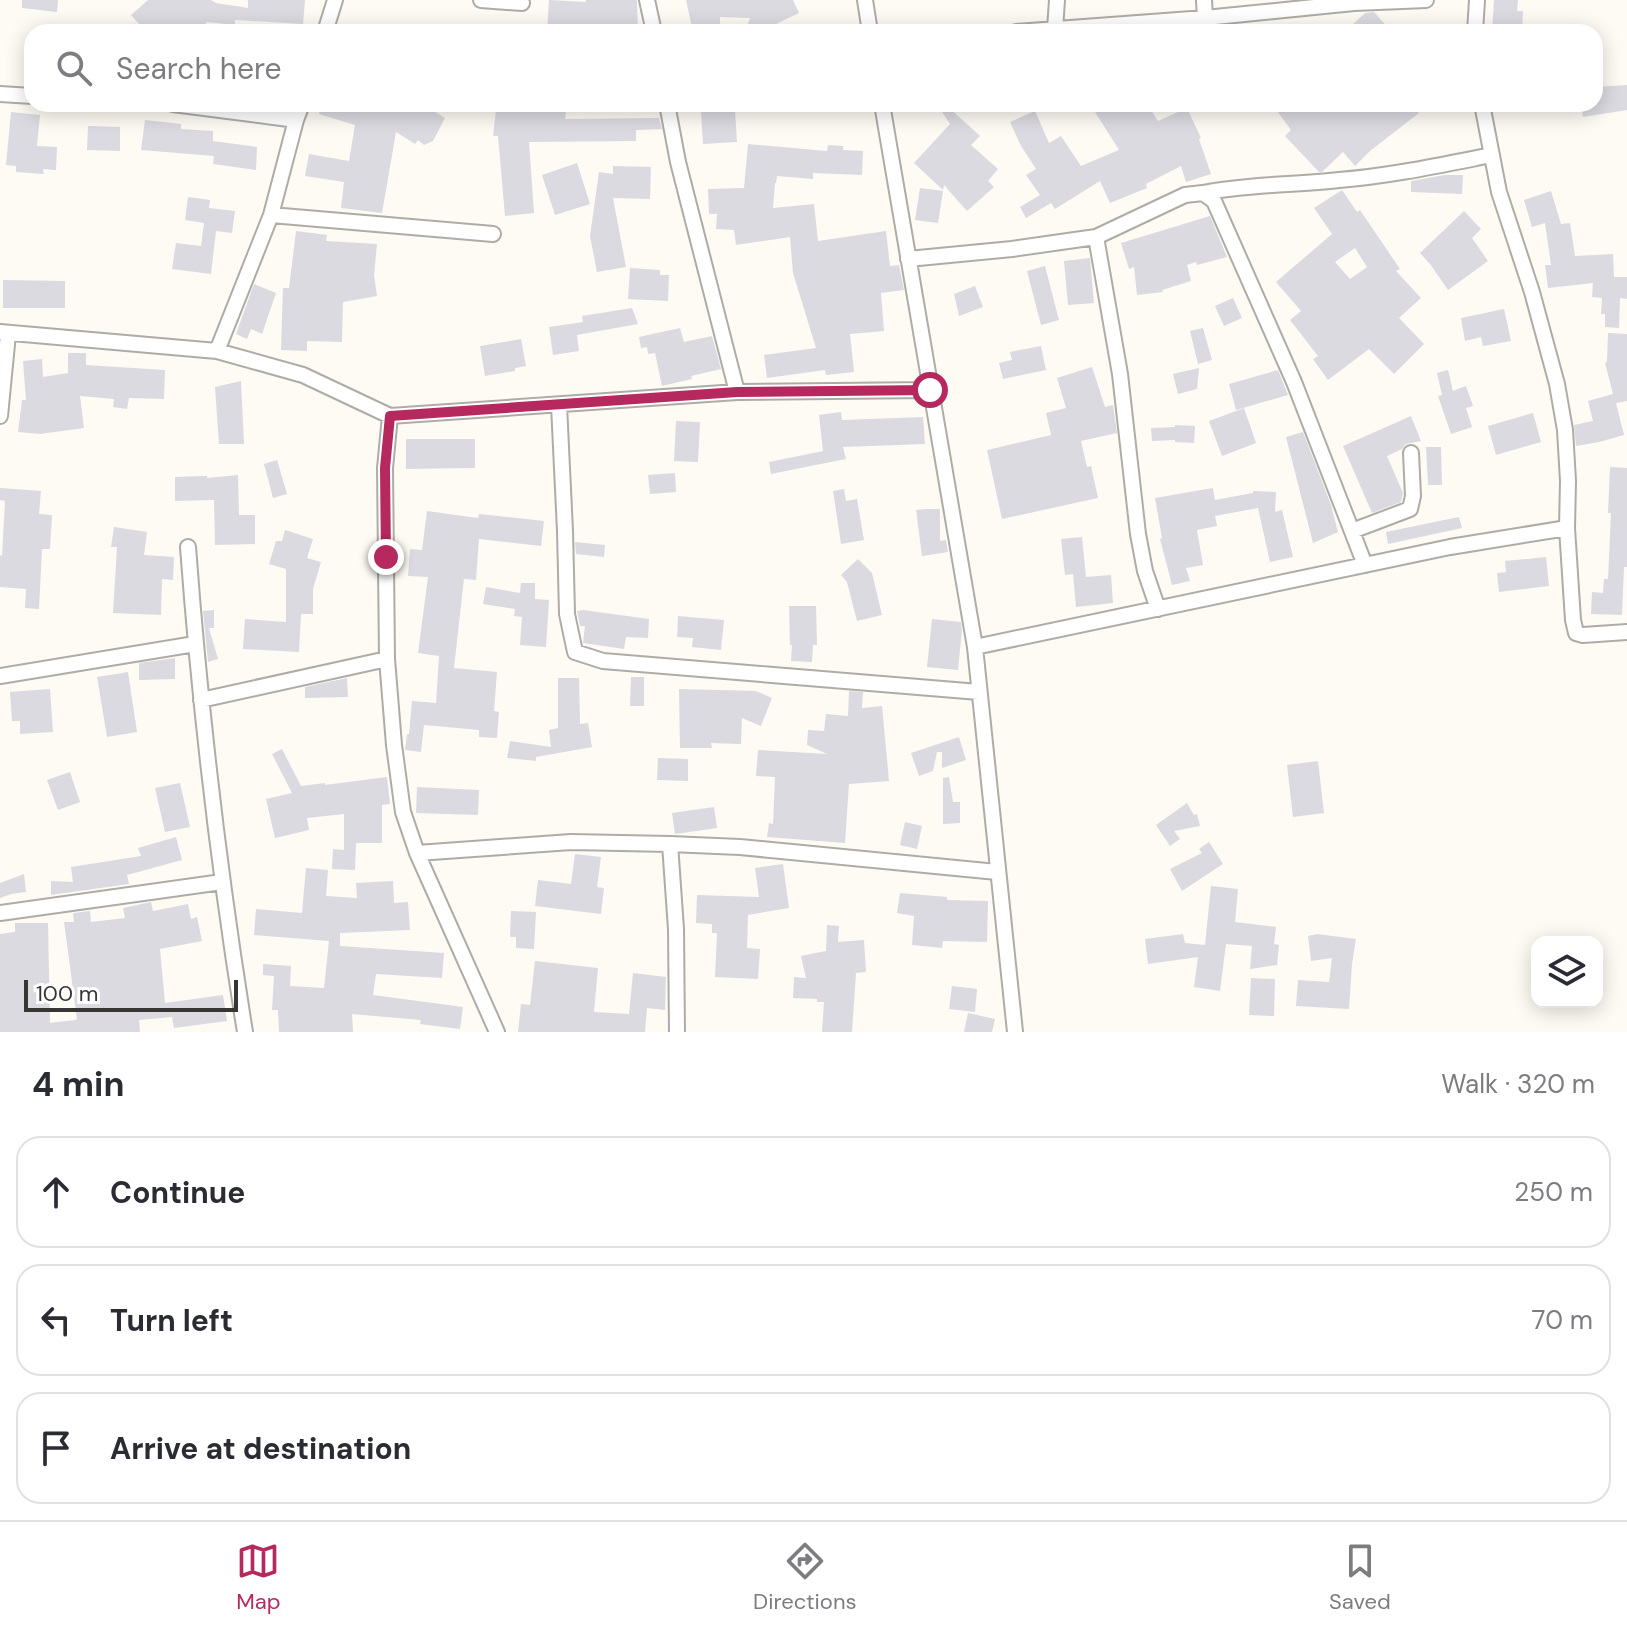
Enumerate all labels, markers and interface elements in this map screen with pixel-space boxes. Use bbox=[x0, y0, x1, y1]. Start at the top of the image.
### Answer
search box bbox=[24, 24, 1603, 112]
icon: search bbox=[52, 46, 96, 90]
text: Search here bbox=[116, 49, 282, 88]
route start bbox=[912, 372, 948, 408]
route end bbox=[368, 539, 404, 575]
map controls bbox=[1531, 936, 1603, 1008]
button: layers bbox=[1531, 936, 1603, 1008]
scale bar bbox=[24, 976, 238, 1012]
text: 100 m bbox=[36, 979, 98, 1008]
text: 4 min bbox=[32, 1062, 124, 1107]
text: Walk · 320 m bbox=[1441, 1067, 1595, 1101]
icon: ahead bbox=[34, 1170, 78, 1214]
text: Continue bbox=[110, 1173, 245, 1212]
text: 250 m bbox=[1514, 1175, 1593, 1209]
icon: left bbox=[34, 1298, 78, 1342]
text: Turn left bbox=[110, 1301, 233, 1340]
text: 70 m bbox=[1532, 1303, 1593, 1337]
icon: arrive bbox=[34, 1426, 78, 1470]
text: Arrive at destination bbox=[110, 1429, 411, 1468]
tab: Map bbox=[236, 1539, 281, 1616]
tab: Directions bbox=[753, 1539, 857, 1616]
tab: Saved bbox=[1329, 1539, 1391, 1616]

